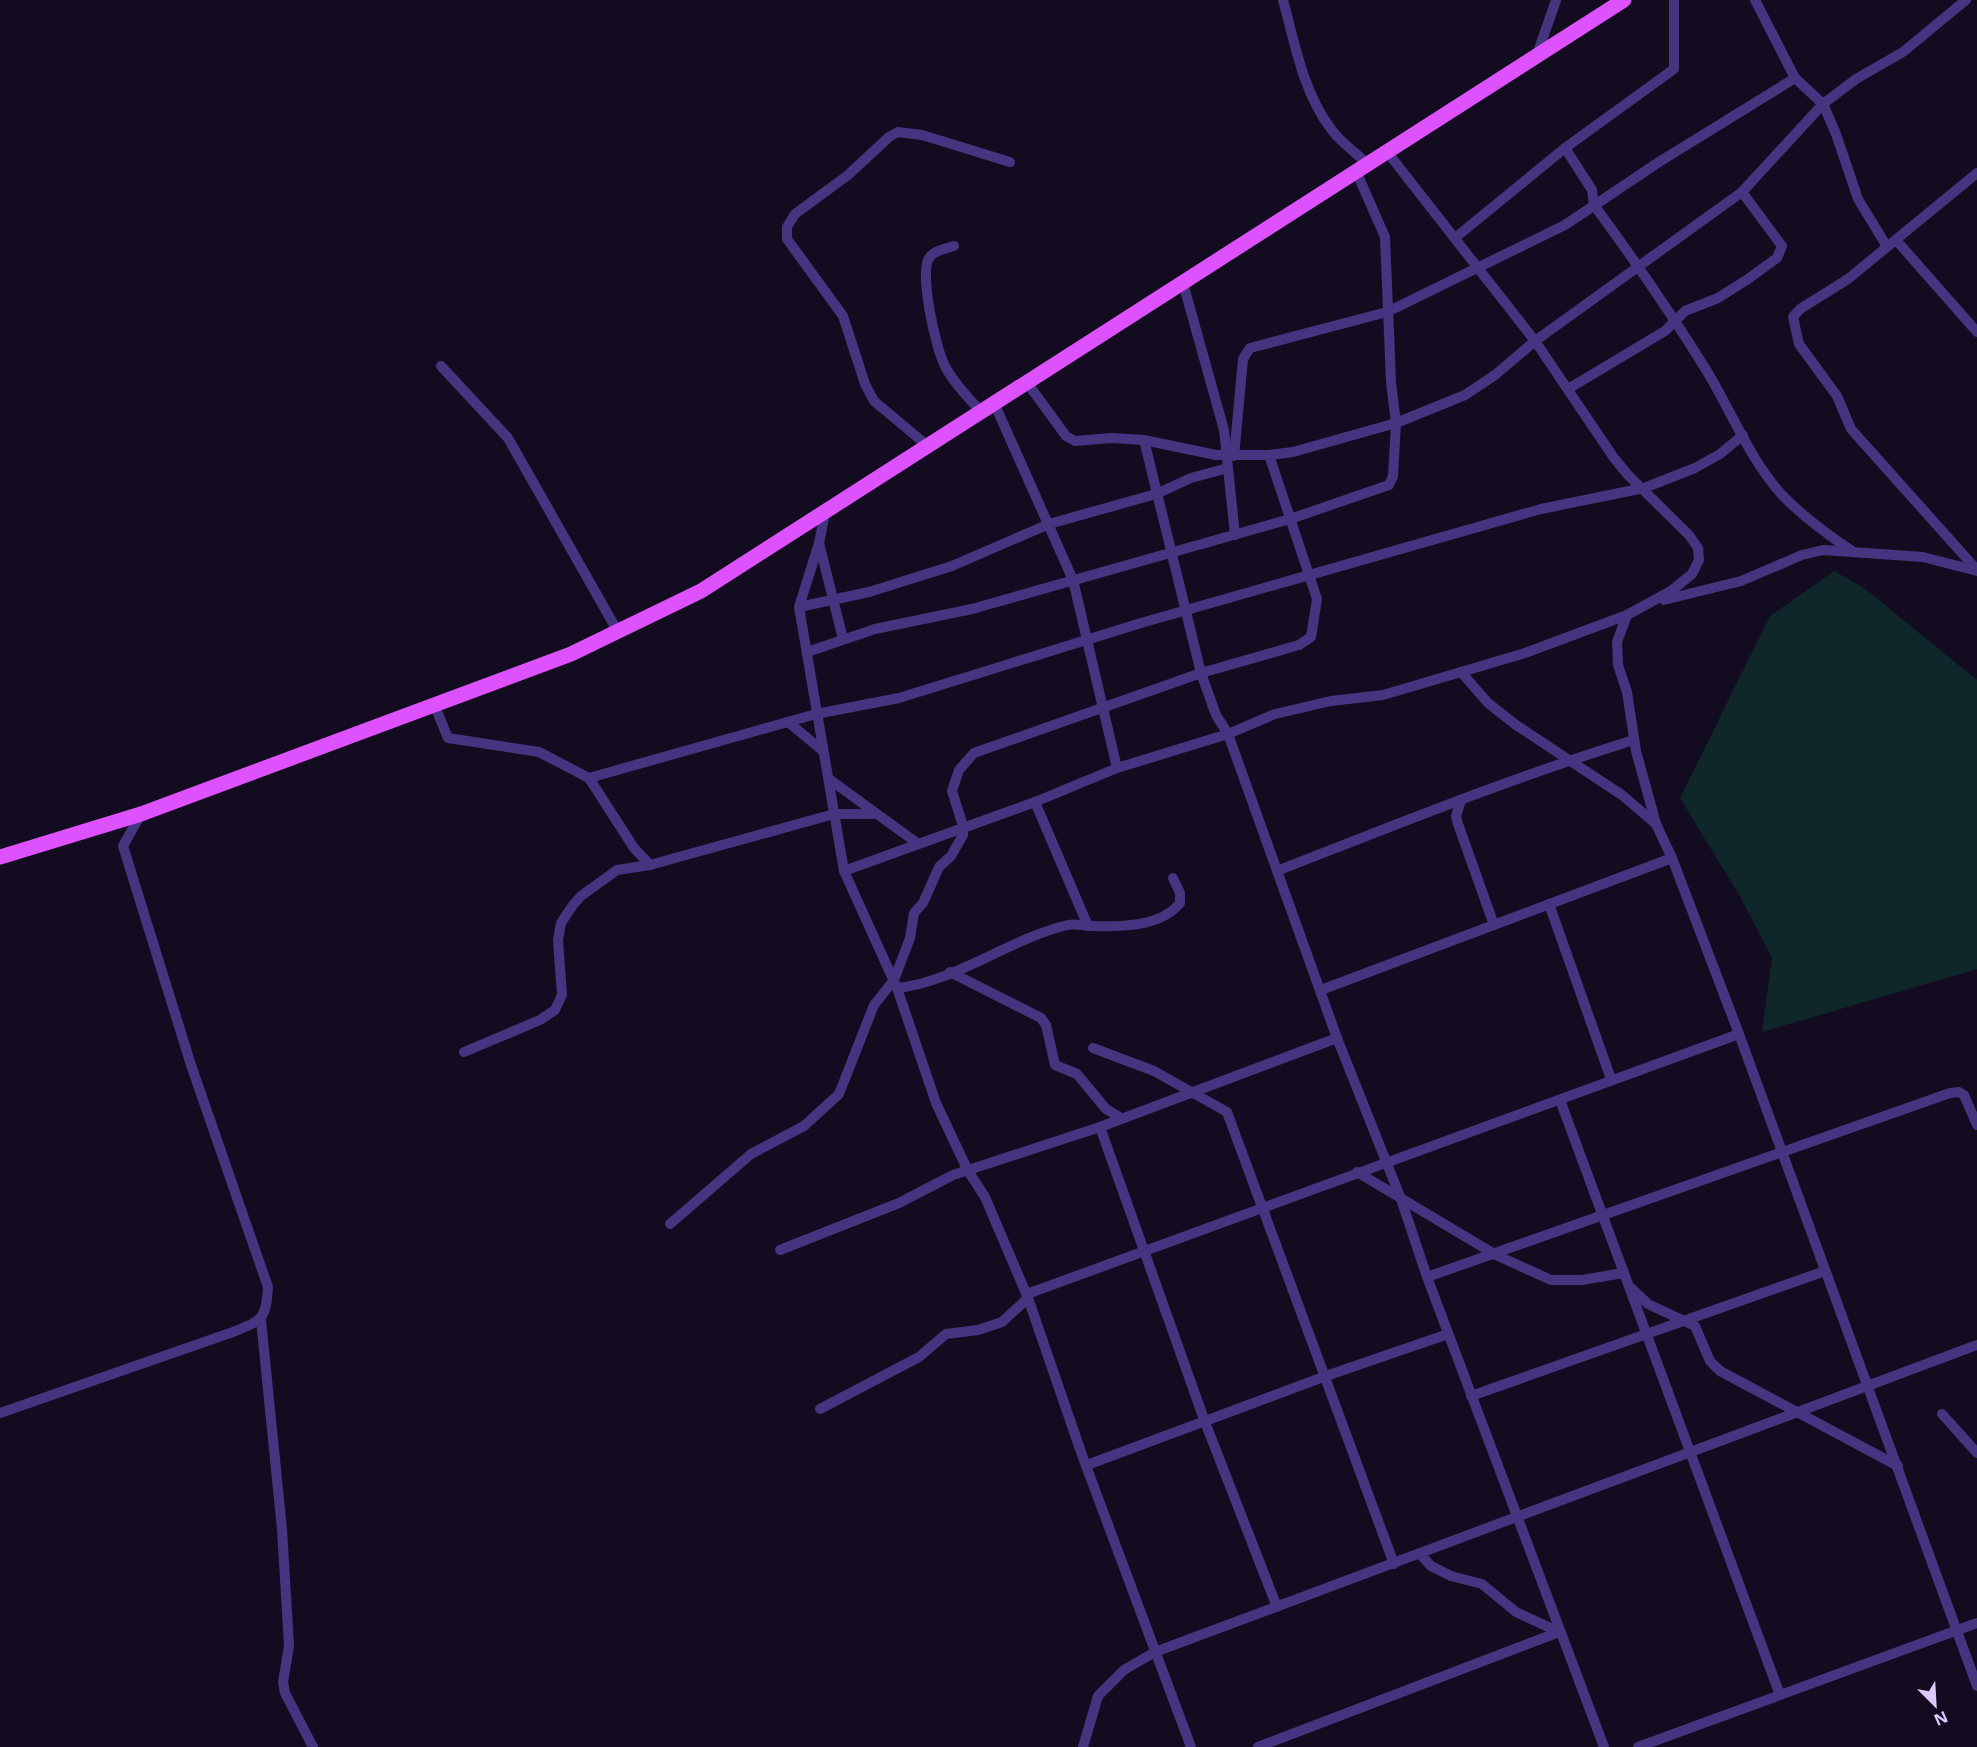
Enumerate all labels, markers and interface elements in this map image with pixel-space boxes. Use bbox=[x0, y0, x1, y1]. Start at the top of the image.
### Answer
north arrow bbox=[1905, 1675, 1965, 1735]
text: N bbox=[1931, 1706, 1952, 1731]

